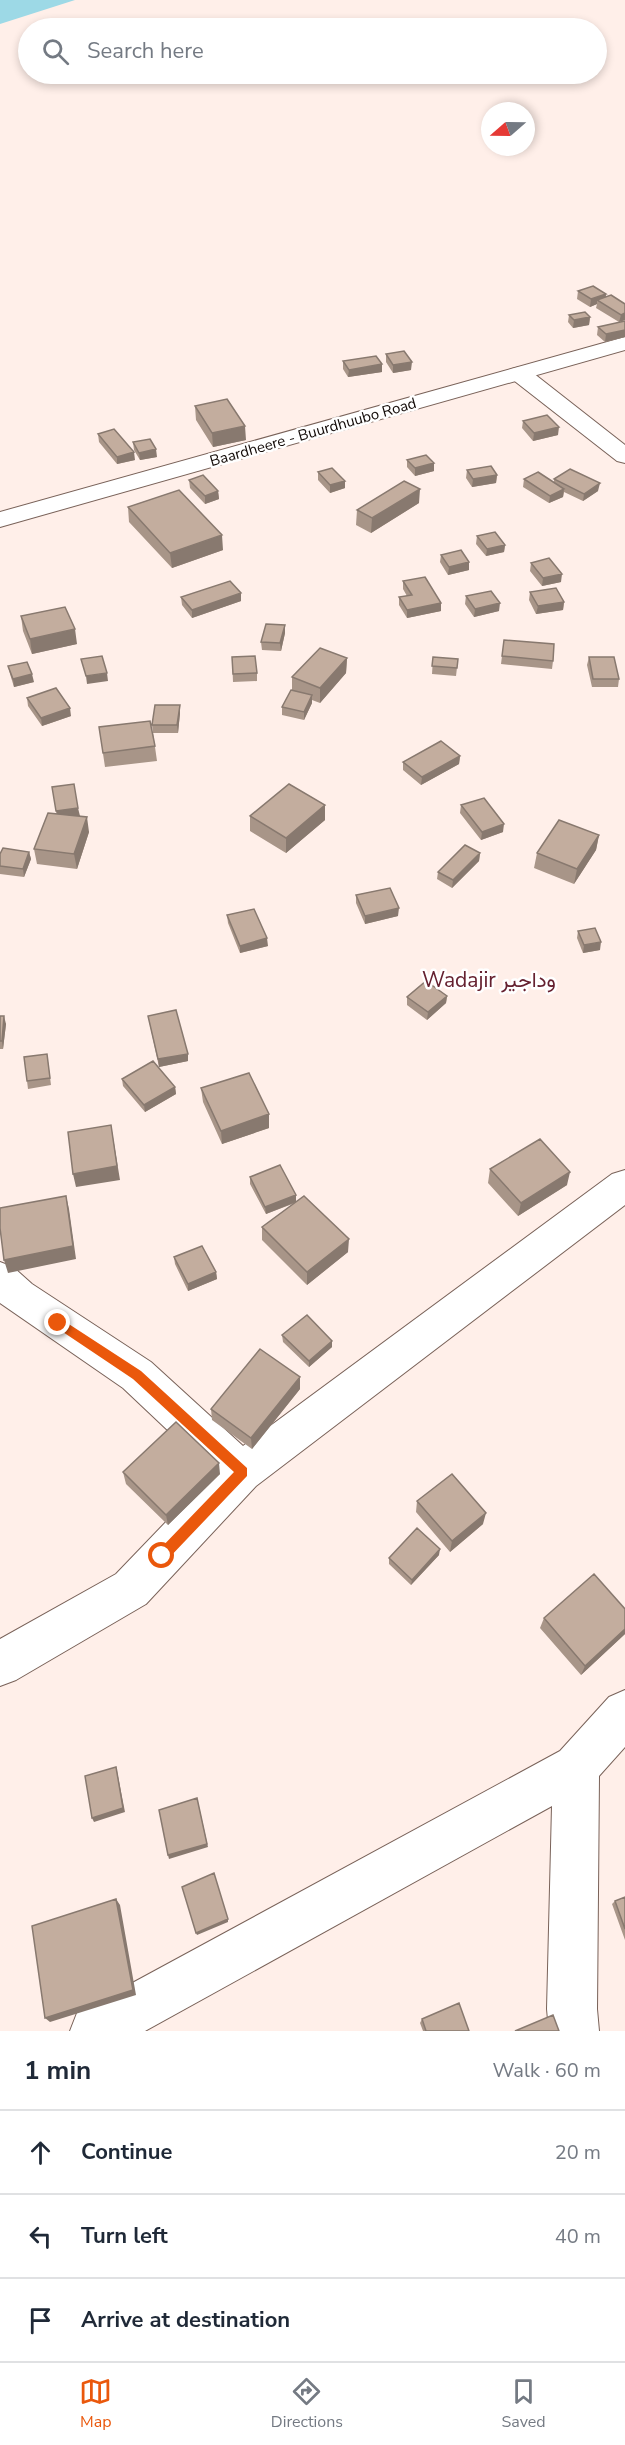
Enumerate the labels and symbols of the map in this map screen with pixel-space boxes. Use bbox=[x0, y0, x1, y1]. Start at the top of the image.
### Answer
north arrow bbox=[481, 102, 535, 156]
street label: Baardheere - Buurdhuubo Road bbox=[207, 393, 419, 471]
district label: Wadajir وداجير bbox=[422, 966, 556, 994]
route end bbox=[44, 1309, 70, 1335]
route start bbox=[148, 1542, 174, 1568]

